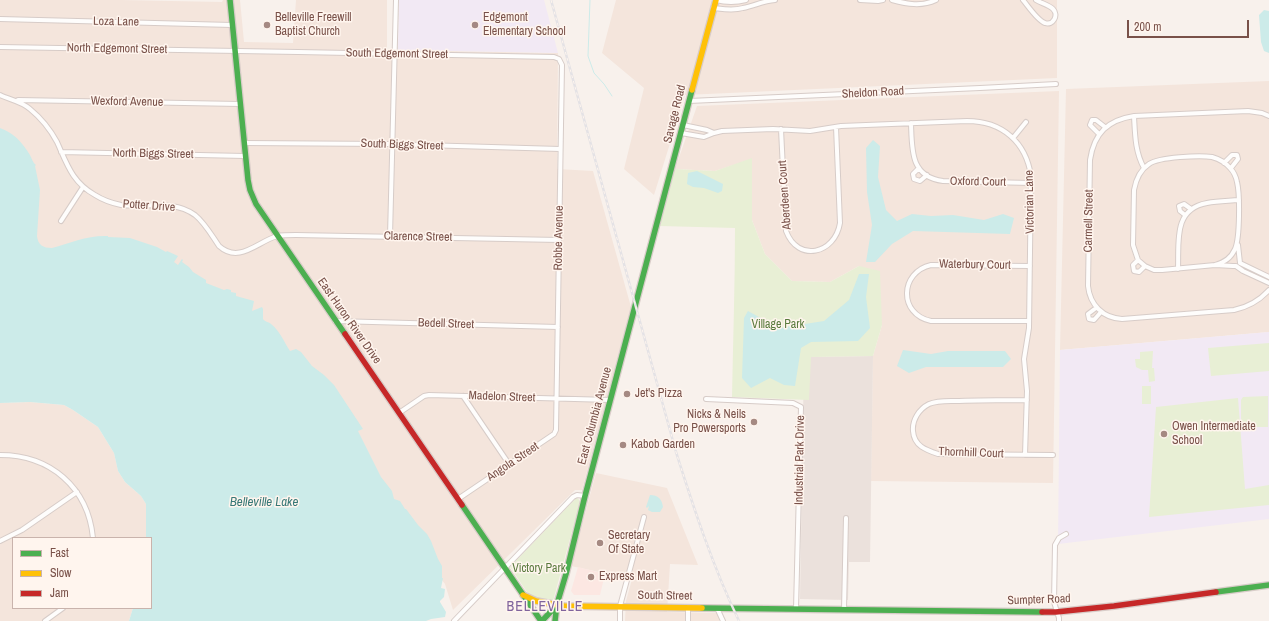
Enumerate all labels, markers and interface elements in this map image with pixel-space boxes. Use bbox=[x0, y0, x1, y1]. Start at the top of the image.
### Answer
place label: Belleville Freewill Baptist Church bbox=[275, 11, 352, 39]
place label: Edgemont Elementary School bbox=[483, 11, 566, 39]
scale bar bbox=[1129, 12, 1251, 38]
street label: Loza Lane bbox=[93, 14, 139, 30]
text: 200 m bbox=[1134, 19, 1161, 35]
marker: Belleville Freewill Baptist Church bbox=[262, 20, 272, 30]
marker: Edgemont Elementary School bbox=[470, 20, 480, 30]
street label: North Edgemont Street bbox=[67, 41, 167, 57]
street label: South Edgemont Street bbox=[346, 46, 448, 62]
street label: Savage Road bbox=[661, 83, 689, 145]
street label: Sheldon Road bbox=[841, 84, 905, 102]
street label: Wexford Avenue bbox=[91, 94, 163, 110]
street label: South Biggs Street bbox=[360, 136, 444, 154]
street label: North Biggs Street bbox=[112, 146, 194, 162]
street label: Aberdeen Court bbox=[775, 160, 795, 230]
street label: Victorian Lane bbox=[1022, 170, 1038, 234]
street label: Oxford Court bbox=[950, 174, 1006, 190]
street label: Carmell Street bbox=[1081, 189, 1097, 253]
street label: Potter Drive bbox=[122, 197, 176, 215]
street label: Robbe Avenue bbox=[551, 205, 567, 271]
street label: Clarence Street bbox=[384, 229, 452, 245]
street label: Waterbury Court bbox=[939, 257, 1011, 273]
street label: East Huron River Drive bbox=[314, 275, 384, 367]
street label: Bedell Street bbox=[418, 316, 474, 332]
park label: Village Park bbox=[752, 318, 804, 332]
street label: East Columbia Avenue bbox=[575, 366, 615, 466]
place label: Jet's Pizza bbox=[635, 387, 682, 401]
street label: Madelon Street bbox=[468, 389, 536, 405]
marker: Jet's Pizza bbox=[622, 389, 632, 399]
place label: Nicks & Neils Pro Powersports bbox=[673, 408, 746, 436]
street label: Industrial Park Drive bbox=[792, 415, 808, 505]
marker: Nicks & Neils Pro Powersports bbox=[749, 417, 759, 427]
place label: Owen Intermediate School bbox=[1172, 420, 1256, 448]
marker: Owen Intermediate School bbox=[1159, 429, 1169, 439]
place label: Kabob Garden bbox=[631, 438, 695, 452]
street label: Angola Street bbox=[484, 439, 542, 485]
marker: Kabob Garden bbox=[618, 440, 628, 450]
street label: Thornhill Court bbox=[938, 445, 1004, 461]
water label: Belleville Lake bbox=[230, 495, 298, 511]
place label: Secretary Of State bbox=[608, 529, 650, 557]
legend bbox=[12, 537, 152, 609]
marker: Secretary Of State bbox=[595, 538, 605, 548]
text: Fast bbox=[50, 545, 69, 561]
park label: Victory Park bbox=[512, 562, 566, 576]
text: Slow bbox=[50, 565, 71, 581]
place label: Express Mart bbox=[599, 570, 657, 584]
marker: Express Mart bbox=[586, 572, 596, 582]
text: Jam bbox=[50, 585, 69, 601]
street label: South Street bbox=[638, 588, 692, 604]
street label: Sumpter Road bbox=[1007, 592, 1071, 608]
district label: BELLEVILLE bbox=[506, 599, 584, 615]

